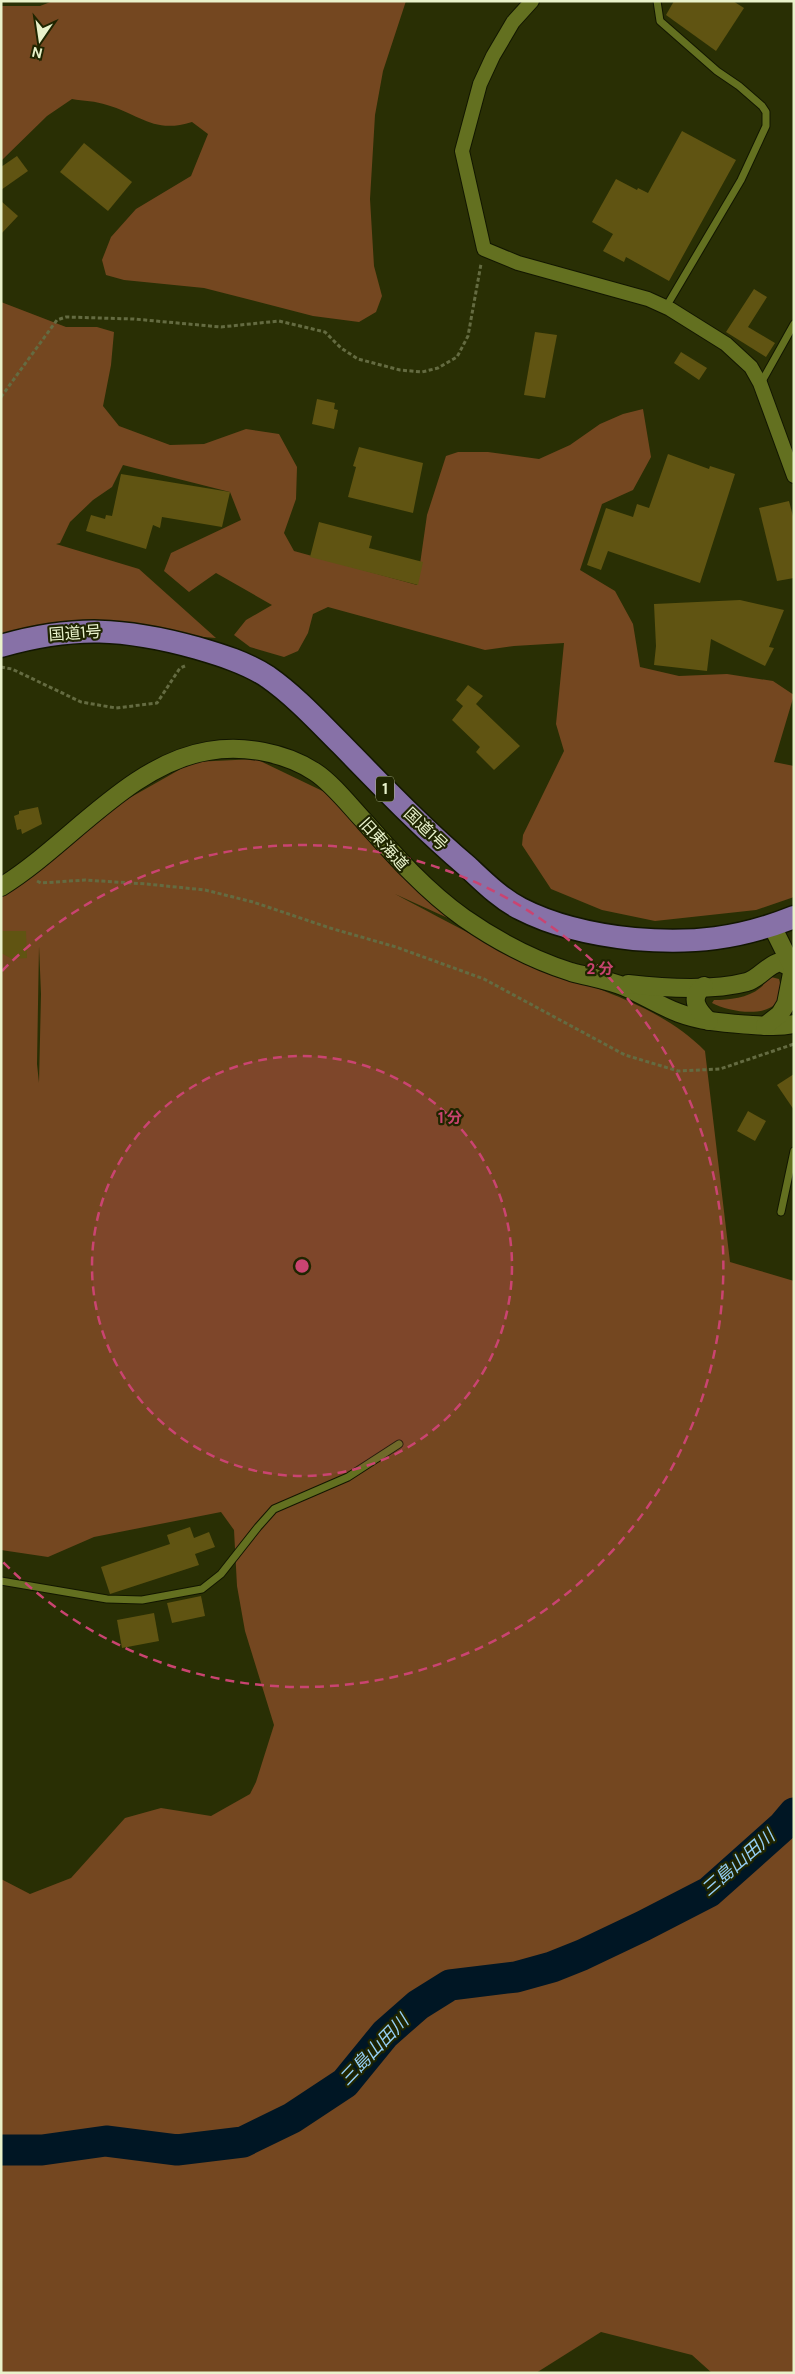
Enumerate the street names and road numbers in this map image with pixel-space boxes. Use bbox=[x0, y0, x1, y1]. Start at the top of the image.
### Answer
street label: 国道1号 bbox=[48, 621, 102, 645]
road number: 1 bbox=[376, 776, 394, 802]
street label: 国道1号 bbox=[400, 803, 452, 855]
street label: 旧東海道 bbox=[355, 813, 413, 875]

